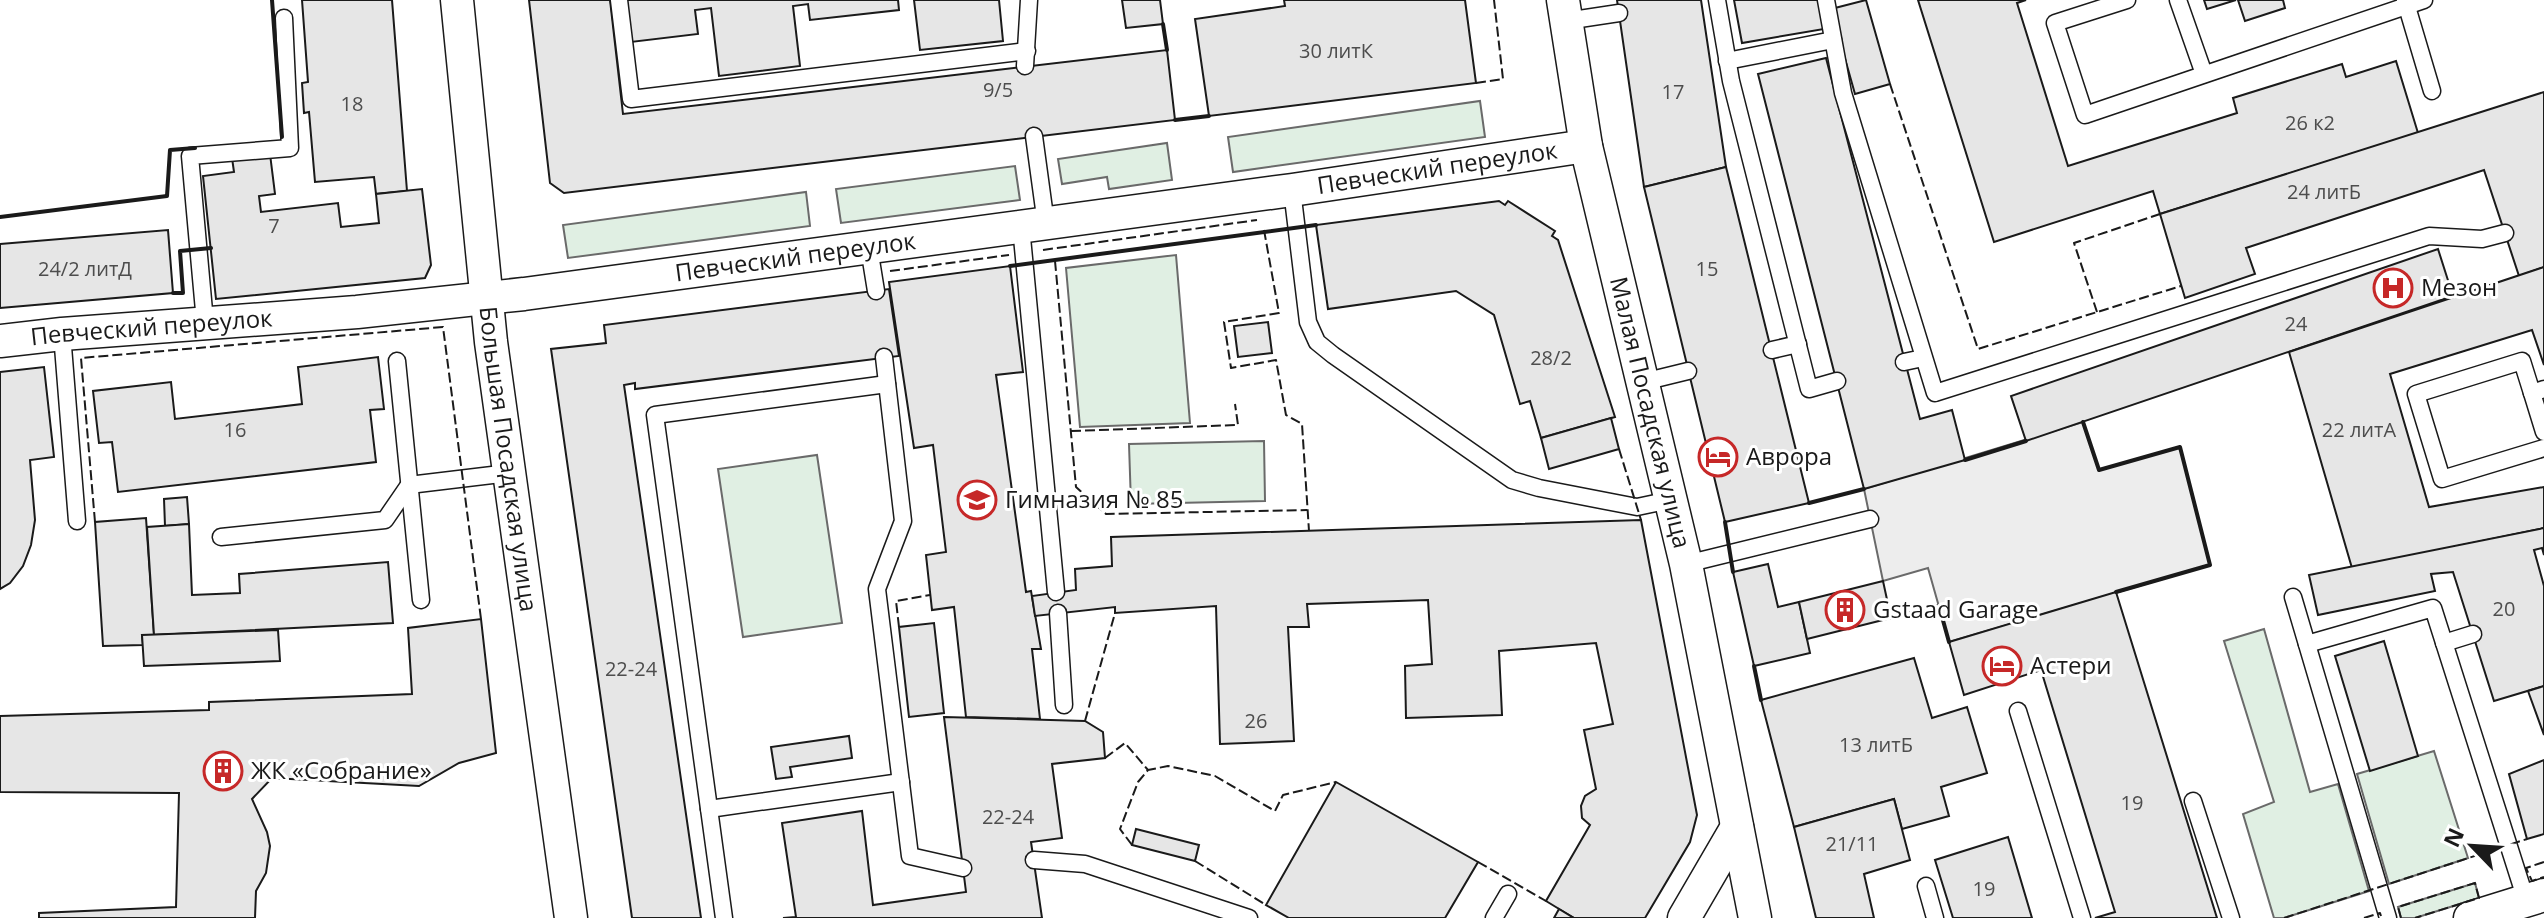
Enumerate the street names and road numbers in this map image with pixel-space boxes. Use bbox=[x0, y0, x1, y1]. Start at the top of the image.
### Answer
street label: Певческий переулок bbox=[1315, 132, 1560, 201]
street label: Певческий переулок bbox=[673, 223, 918, 288]
street label: Малая Посадская улица bbox=[1603, 273, 1700, 551]
street label: Певческий переулок bbox=[28, 300, 274, 352]
street label: Большая Посадская улица bbox=[473, 305, 546, 614]

